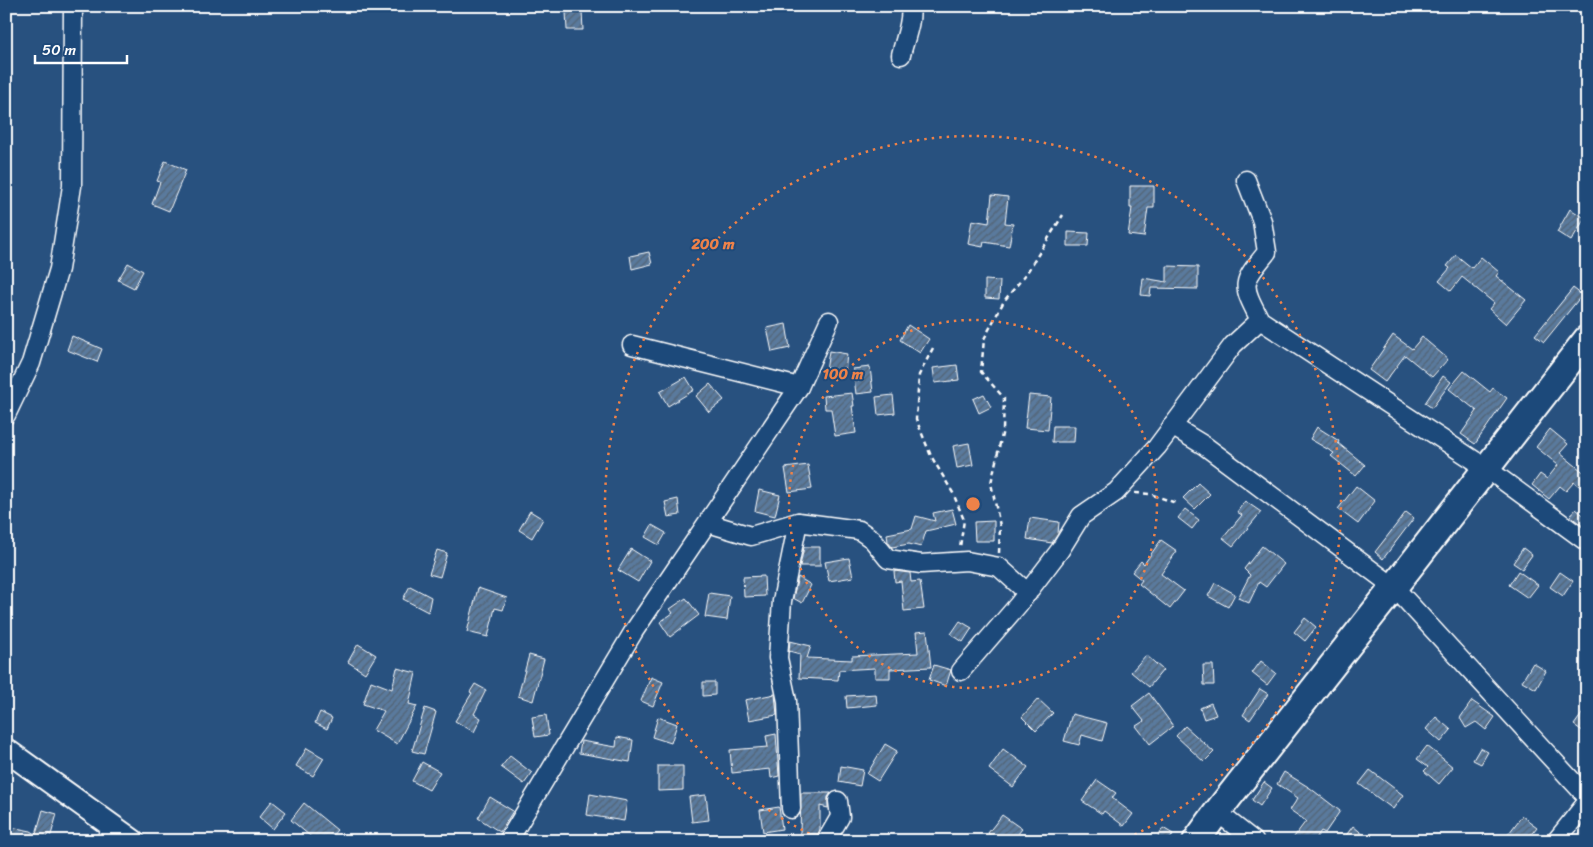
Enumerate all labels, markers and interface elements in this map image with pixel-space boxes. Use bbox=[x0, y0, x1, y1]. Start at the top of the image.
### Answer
scale bar bbox=[35, 32, 128, 64]
text: 50 m bbox=[42, 37, 77, 63]
text: 200 m bbox=[690, 231, 735, 257]
text: 100 m bbox=[823, 361, 864, 387]
centre of rings bbox=[964, 495, 982, 513]

